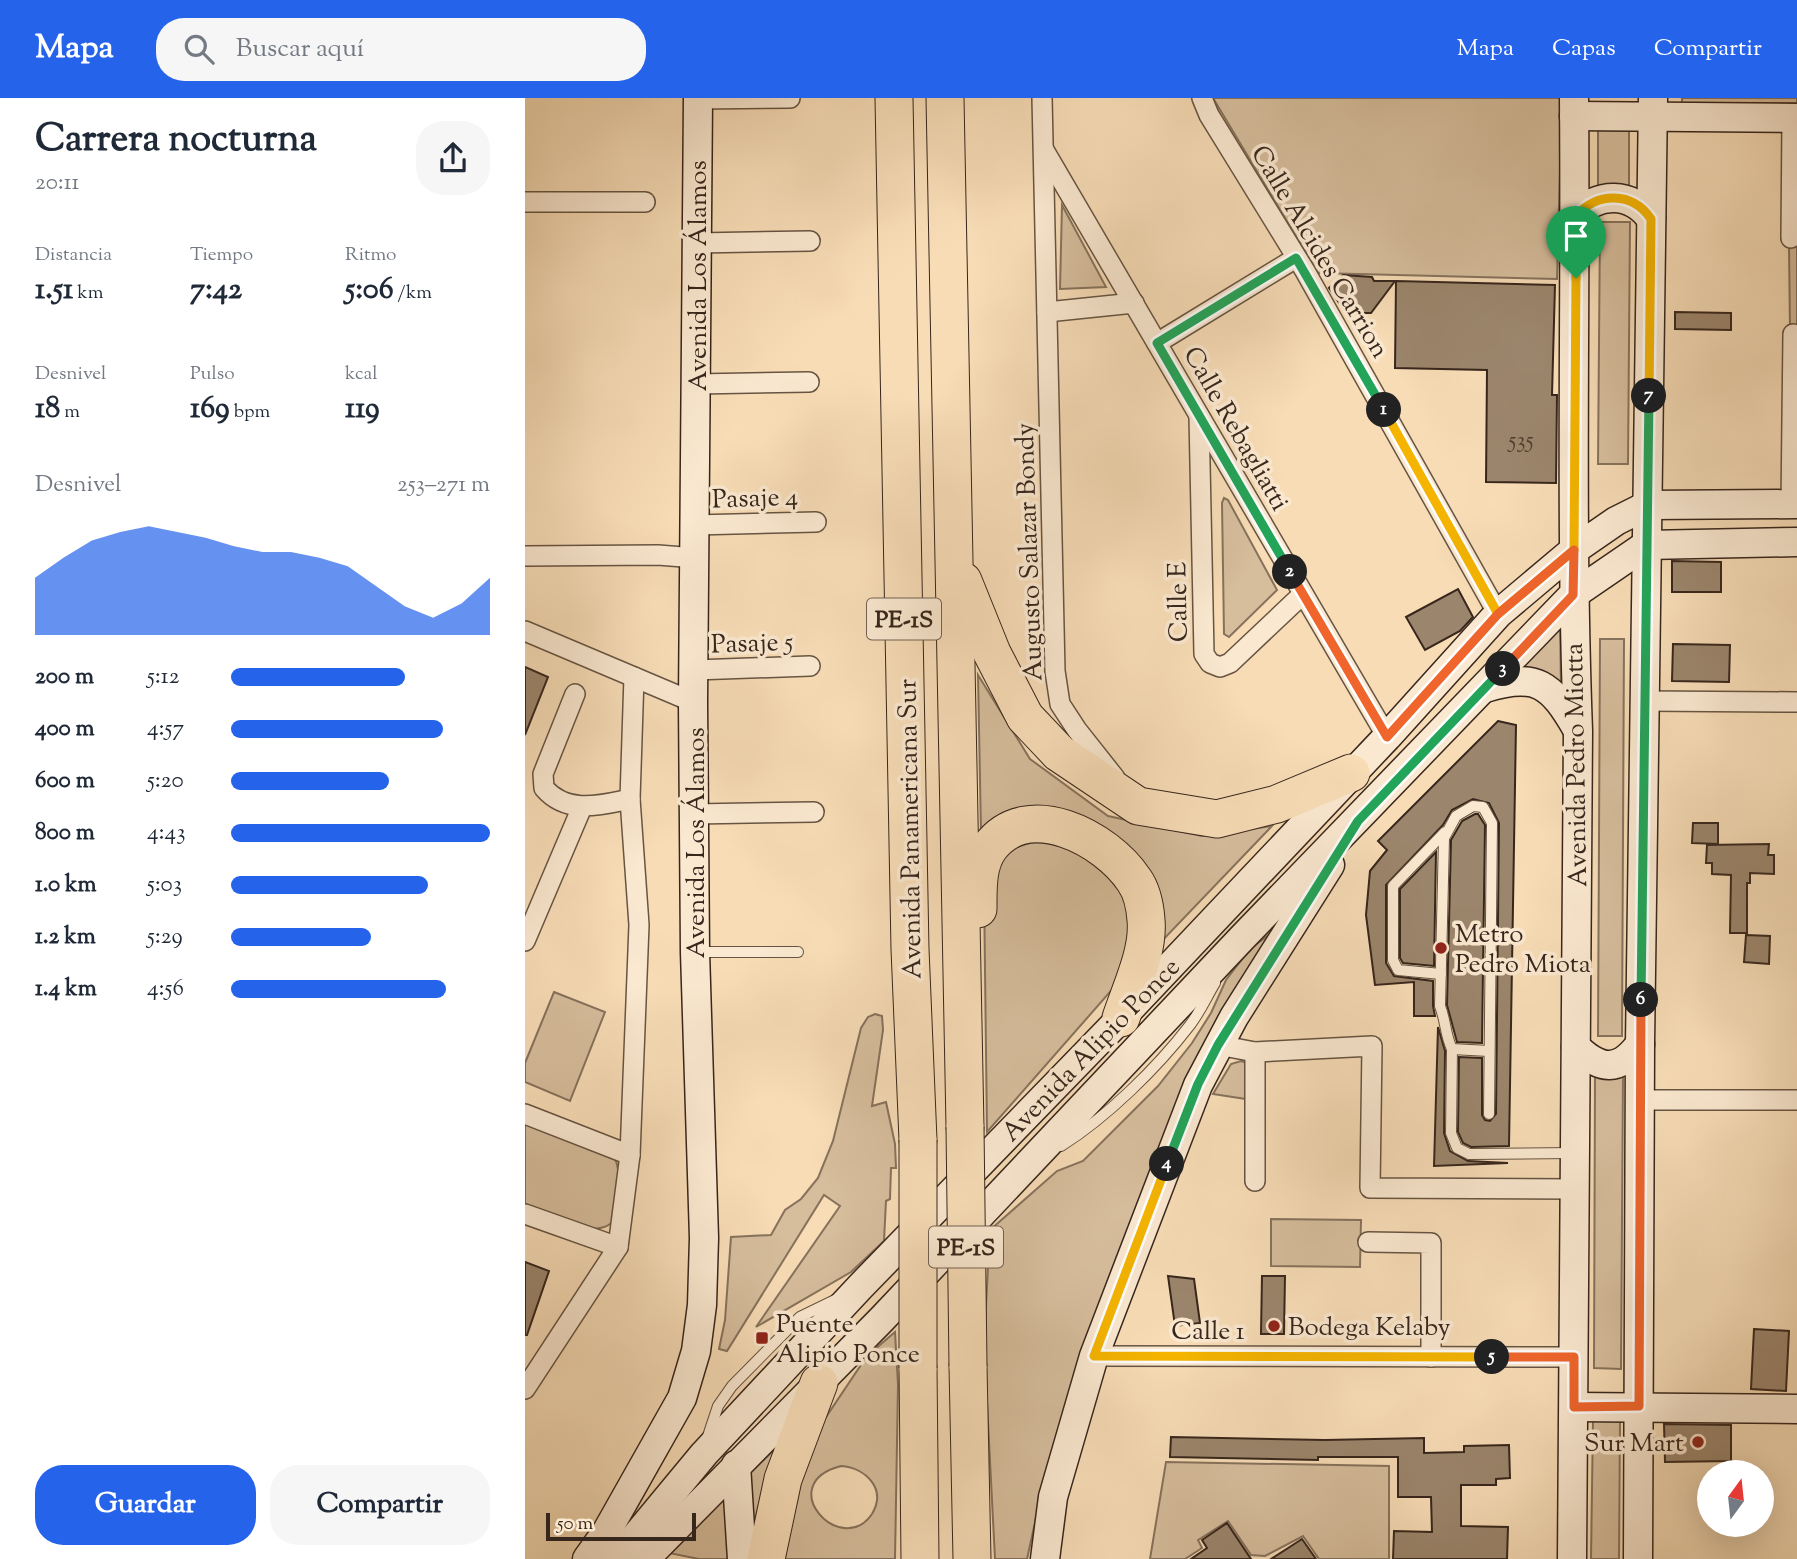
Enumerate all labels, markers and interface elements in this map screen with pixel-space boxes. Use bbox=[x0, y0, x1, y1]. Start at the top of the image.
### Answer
search box bbox=[156, 18, 646, 81]
text: Mapa bbox=[35, 25, 114, 73]
icon: search bbox=[180, 30, 218, 68]
text: Buscar aquí bbox=[236, 31, 364, 68]
text: Mapa bbox=[1457, 32, 1514, 66]
text: Capas bbox=[1552, 32, 1616, 66]
text: Compartir bbox=[1654, 32, 1762, 66]
text: Carrera nocturna bbox=[35, 114, 317, 168]
button: share bbox=[416, 121, 490, 195]
street label: Calle Alcides Carrion bbox=[1241, 139, 1397, 366]
street label: Avenida Los Álamos bbox=[681, 160, 718, 392]
text: 20:11 bbox=[35, 167, 79, 200]
pin bbox=[1546, 206, 1606, 278]
icon: arrive bbox=[1557, 217, 1595, 255]
text: Distancia bbox=[35, 242, 112, 269]
text: Tiempo bbox=[190, 242, 253, 269]
text: Ritmo bbox=[345, 242, 396, 269]
text: 1.51 bbox=[35, 269, 73, 312]
text: 7:42 bbox=[190, 269, 242, 312]
text: 5:06 bbox=[345, 269, 394, 312]
text: km bbox=[73, 280, 103, 307]
text: /km bbox=[394, 280, 432, 307]
street label: Calle Rebagliatti bbox=[1173, 340, 1297, 518]
text: Desnivel bbox=[35, 361, 106, 388]
text: Pulso bbox=[190, 361, 235, 388]
text: kcal bbox=[345, 361, 378, 388]
pin: 7 bbox=[1631, 378, 1667, 414]
text: 7 bbox=[1644, 382, 1653, 409]
text: 18 bbox=[35, 388, 60, 431]
text: 169 bbox=[190, 388, 230, 431]
text: 119 bbox=[345, 388, 380, 431]
pin: 1 bbox=[1367, 392, 1401, 428]
text: 1 bbox=[1380, 396, 1387, 423]
text: m bbox=[60, 399, 80, 426]
text: bpm bbox=[230, 399, 270, 426]
street label: Augusto Salazar Bondy bbox=[1008, 422, 1053, 682]
house number: 535 bbox=[1506, 425, 1534, 458]
text: Desnivel bbox=[35, 469, 121, 502]
text: 253–271 m bbox=[397, 469, 490, 502]
street label: Pasaje 4 bbox=[711, 480, 799, 519]
pin: 2 bbox=[1273, 554, 1307, 589]
text: 2 bbox=[1285, 558, 1294, 585]
street label: Calle E bbox=[1160, 561, 1199, 642]
road number: PE-1S bbox=[867, 598, 941, 640]
street label: Pasaje 5 bbox=[710, 625, 794, 664]
street label: Avenida Pedro Miotta bbox=[1557, 643, 1598, 887]
pin: 3 bbox=[1485, 652, 1521, 686]
text: 3 bbox=[1499, 655, 1506, 682]
text: 200 m bbox=[35, 661, 94, 694]
text: 5:12 bbox=[147, 661, 179, 694]
street label: Avenida Panamericana Sur bbox=[890, 678, 933, 979]
text: 400 m bbox=[35, 713, 95, 746]
text: 4:57 bbox=[147, 713, 184, 746]
street label: Avenida Los Álamos bbox=[679, 727, 716, 959]
text: 600 m bbox=[35, 765, 95, 798]
text: 5:20 bbox=[147, 765, 184, 798]
text: 800 m bbox=[35, 817, 95, 850]
text: 4:43 bbox=[147, 817, 185, 850]
text: 1.0 km bbox=[35, 869, 97, 902]
text: 5:03 bbox=[147, 869, 182, 902]
place label: Metro Pedro Miota bbox=[1455, 917, 1591, 984]
text: 1.2 km bbox=[35, 921, 96, 954]
text: 5:29 bbox=[147, 921, 183, 954]
marker: Metro Pedro Miota bbox=[1433, 940, 1449, 956]
street label: Avenida Alipio Ponce bbox=[994, 950, 1190, 1151]
text: 1.4 km bbox=[35, 973, 97, 1006]
text: 4:56 bbox=[147, 973, 184, 1006]
pin: 6 bbox=[1623, 982, 1659, 1018]
text: 6 bbox=[1636, 986, 1645, 1013]
pin: 4 bbox=[1149, 1146, 1185, 1182]
text: 4 bbox=[1162, 1150, 1171, 1177]
road number: PE-1S bbox=[929, 1226, 1003, 1268]
place label: Puente Alipio Ponce bbox=[776, 1307, 920, 1374]
place label: Bodega Kelaby bbox=[1288, 1310, 1450, 1347]
street label: Calle 1 bbox=[1171, 1314, 1245, 1351]
marker: Bodega Kelaby bbox=[1266, 1318, 1282, 1334]
marker: Puente Alipio Ponce bbox=[754, 1330, 770, 1346]
pin: 5 bbox=[1475, 1340, 1509, 1374]
text: 5 bbox=[1488, 1343, 1495, 1370]
place label: Sur Mart bbox=[1584, 1426, 1684, 1463]
marker: Sur Mart bbox=[1690, 1434, 1706, 1450]
north arrow bbox=[1697, 1460, 1775, 1536]
map controls bbox=[1697, 1460, 1774, 1537]
button: Guardar bbox=[35, 1465, 256, 1545]
button: Compartir bbox=[270, 1465, 490, 1545]
scale bar bbox=[546, 1510, 697, 1542]
text: 50 m bbox=[557, 1511, 593, 1538]

